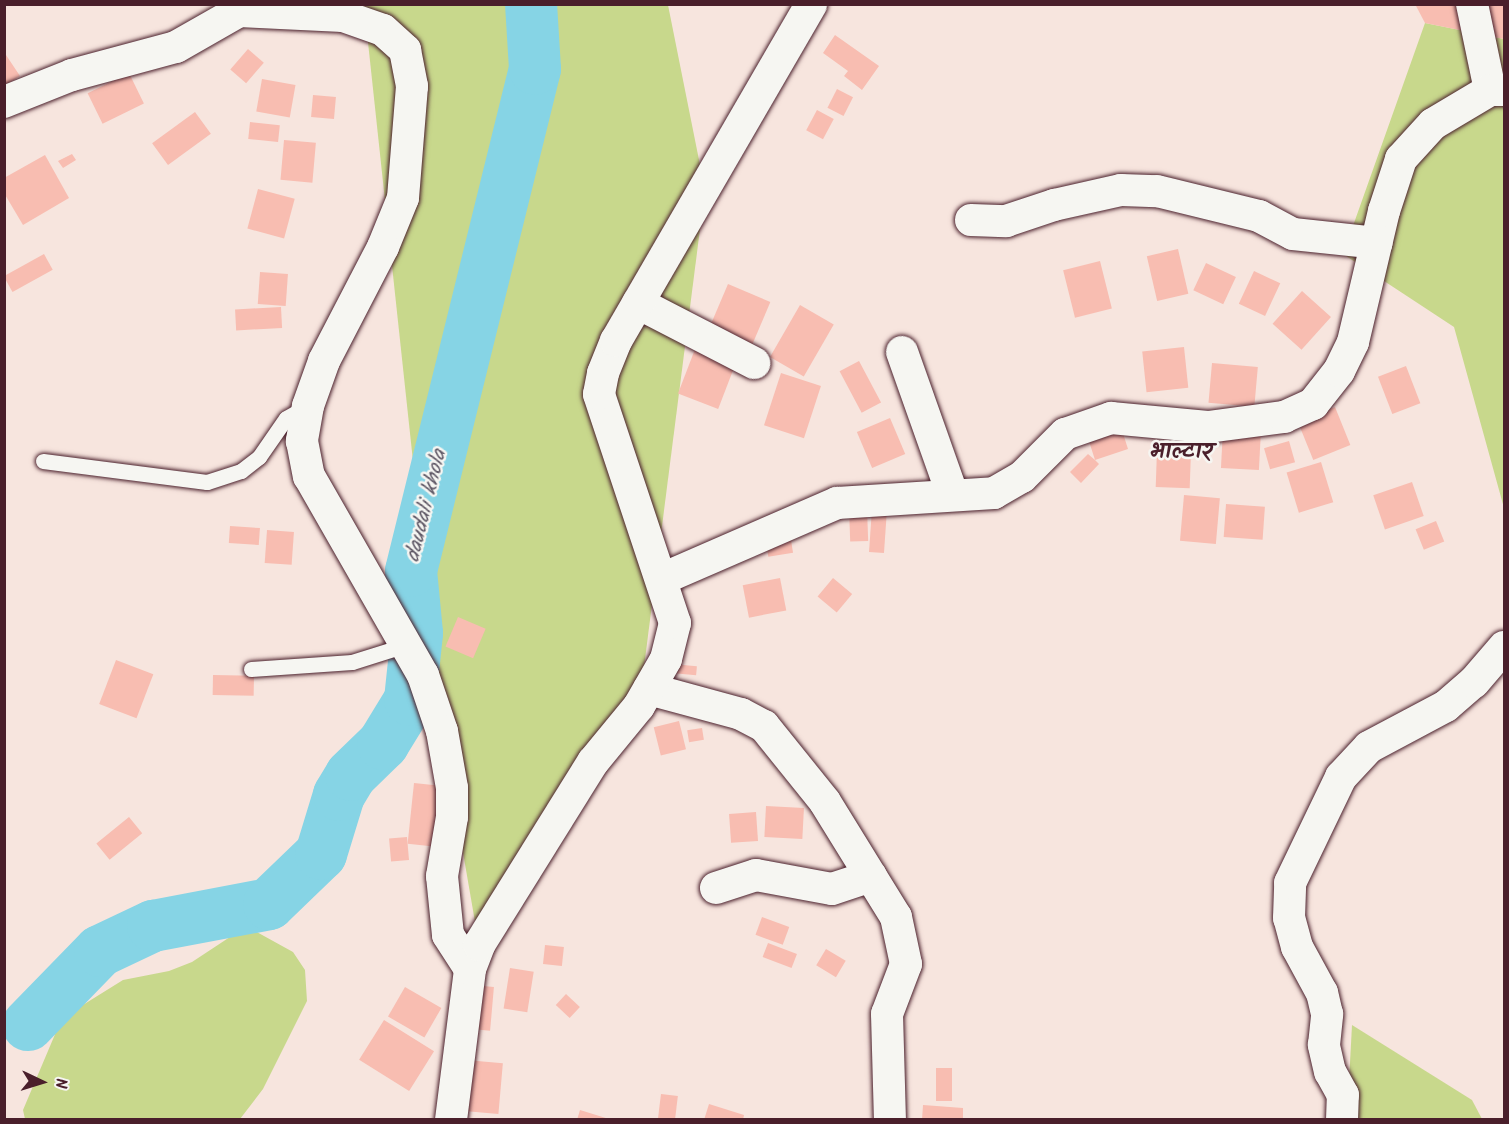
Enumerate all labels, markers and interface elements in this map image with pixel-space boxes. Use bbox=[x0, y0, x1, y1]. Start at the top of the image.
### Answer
district label: भाल्टार bbox=[1149, 440, 1213, 466]
water label: daudali khola bbox=[401, 447, 453, 565]
north arrow bbox=[12, 1052, 72, 1112]
text: N bbox=[48, 1077, 73, 1089]

